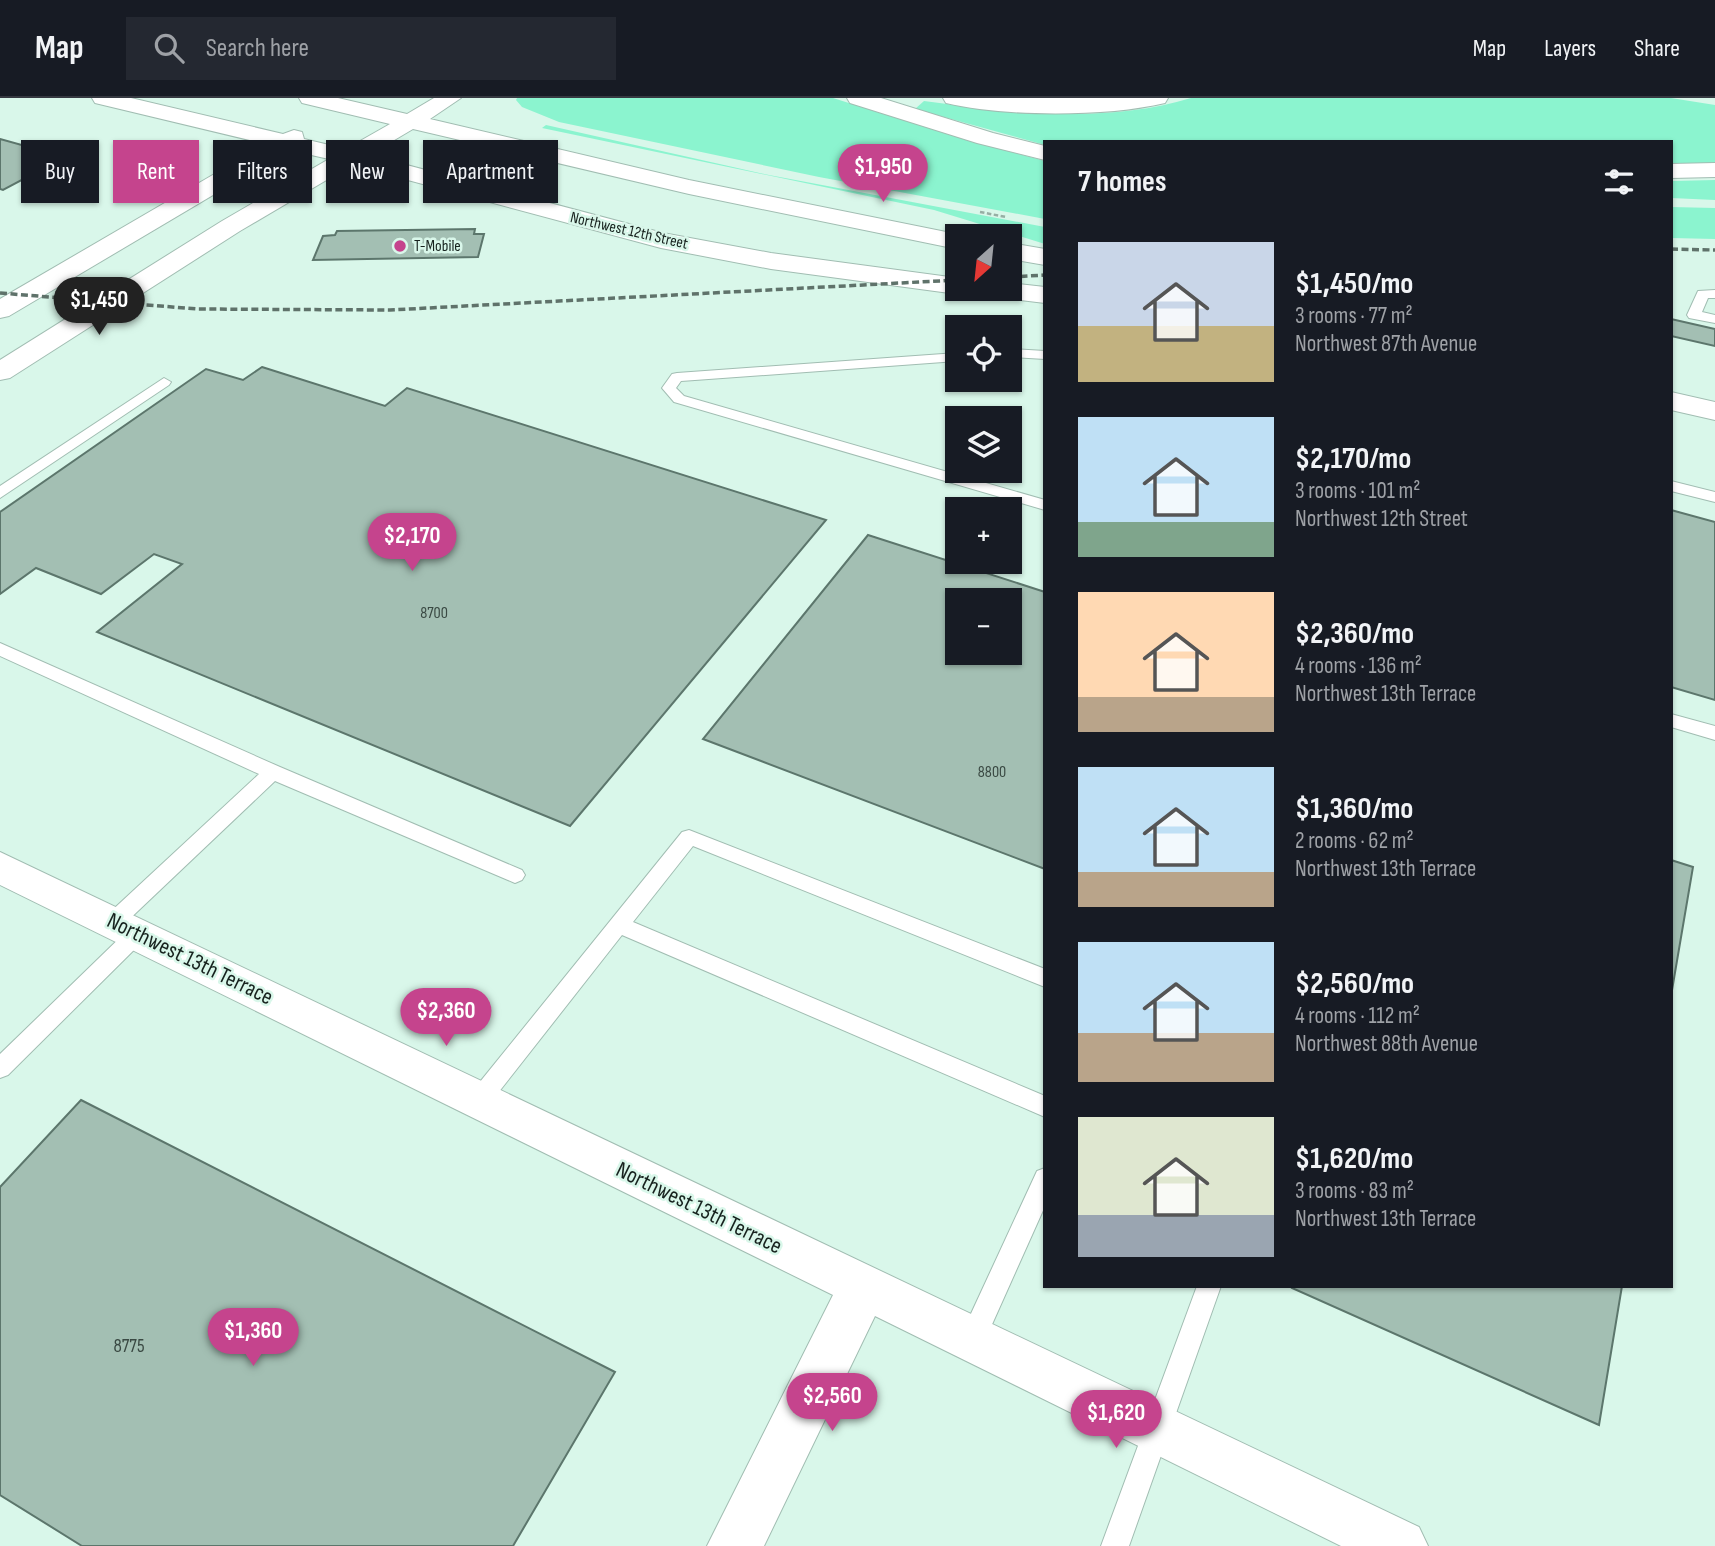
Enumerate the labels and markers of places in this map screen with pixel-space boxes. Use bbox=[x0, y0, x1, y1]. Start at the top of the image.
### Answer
pin: $1,950 bbox=[826, 144, 940, 204]
place label: T-Mobile bbox=[414, 237, 461, 256]
marker: T-Mobile bbox=[392, 238, 408, 254]
pin: $1,450 bbox=[42, 278, 156, 337]
pin: $2,170 bbox=[355, 514, 469, 573]
pin: $2,360 bbox=[389, 988, 503, 1048]
pin: $1,360 bbox=[196, 1308, 310, 1368]
pin: $2,560 bbox=[775, 1374, 889, 1433]
pin: $1,620 bbox=[1059, 1390, 1173, 1450]

